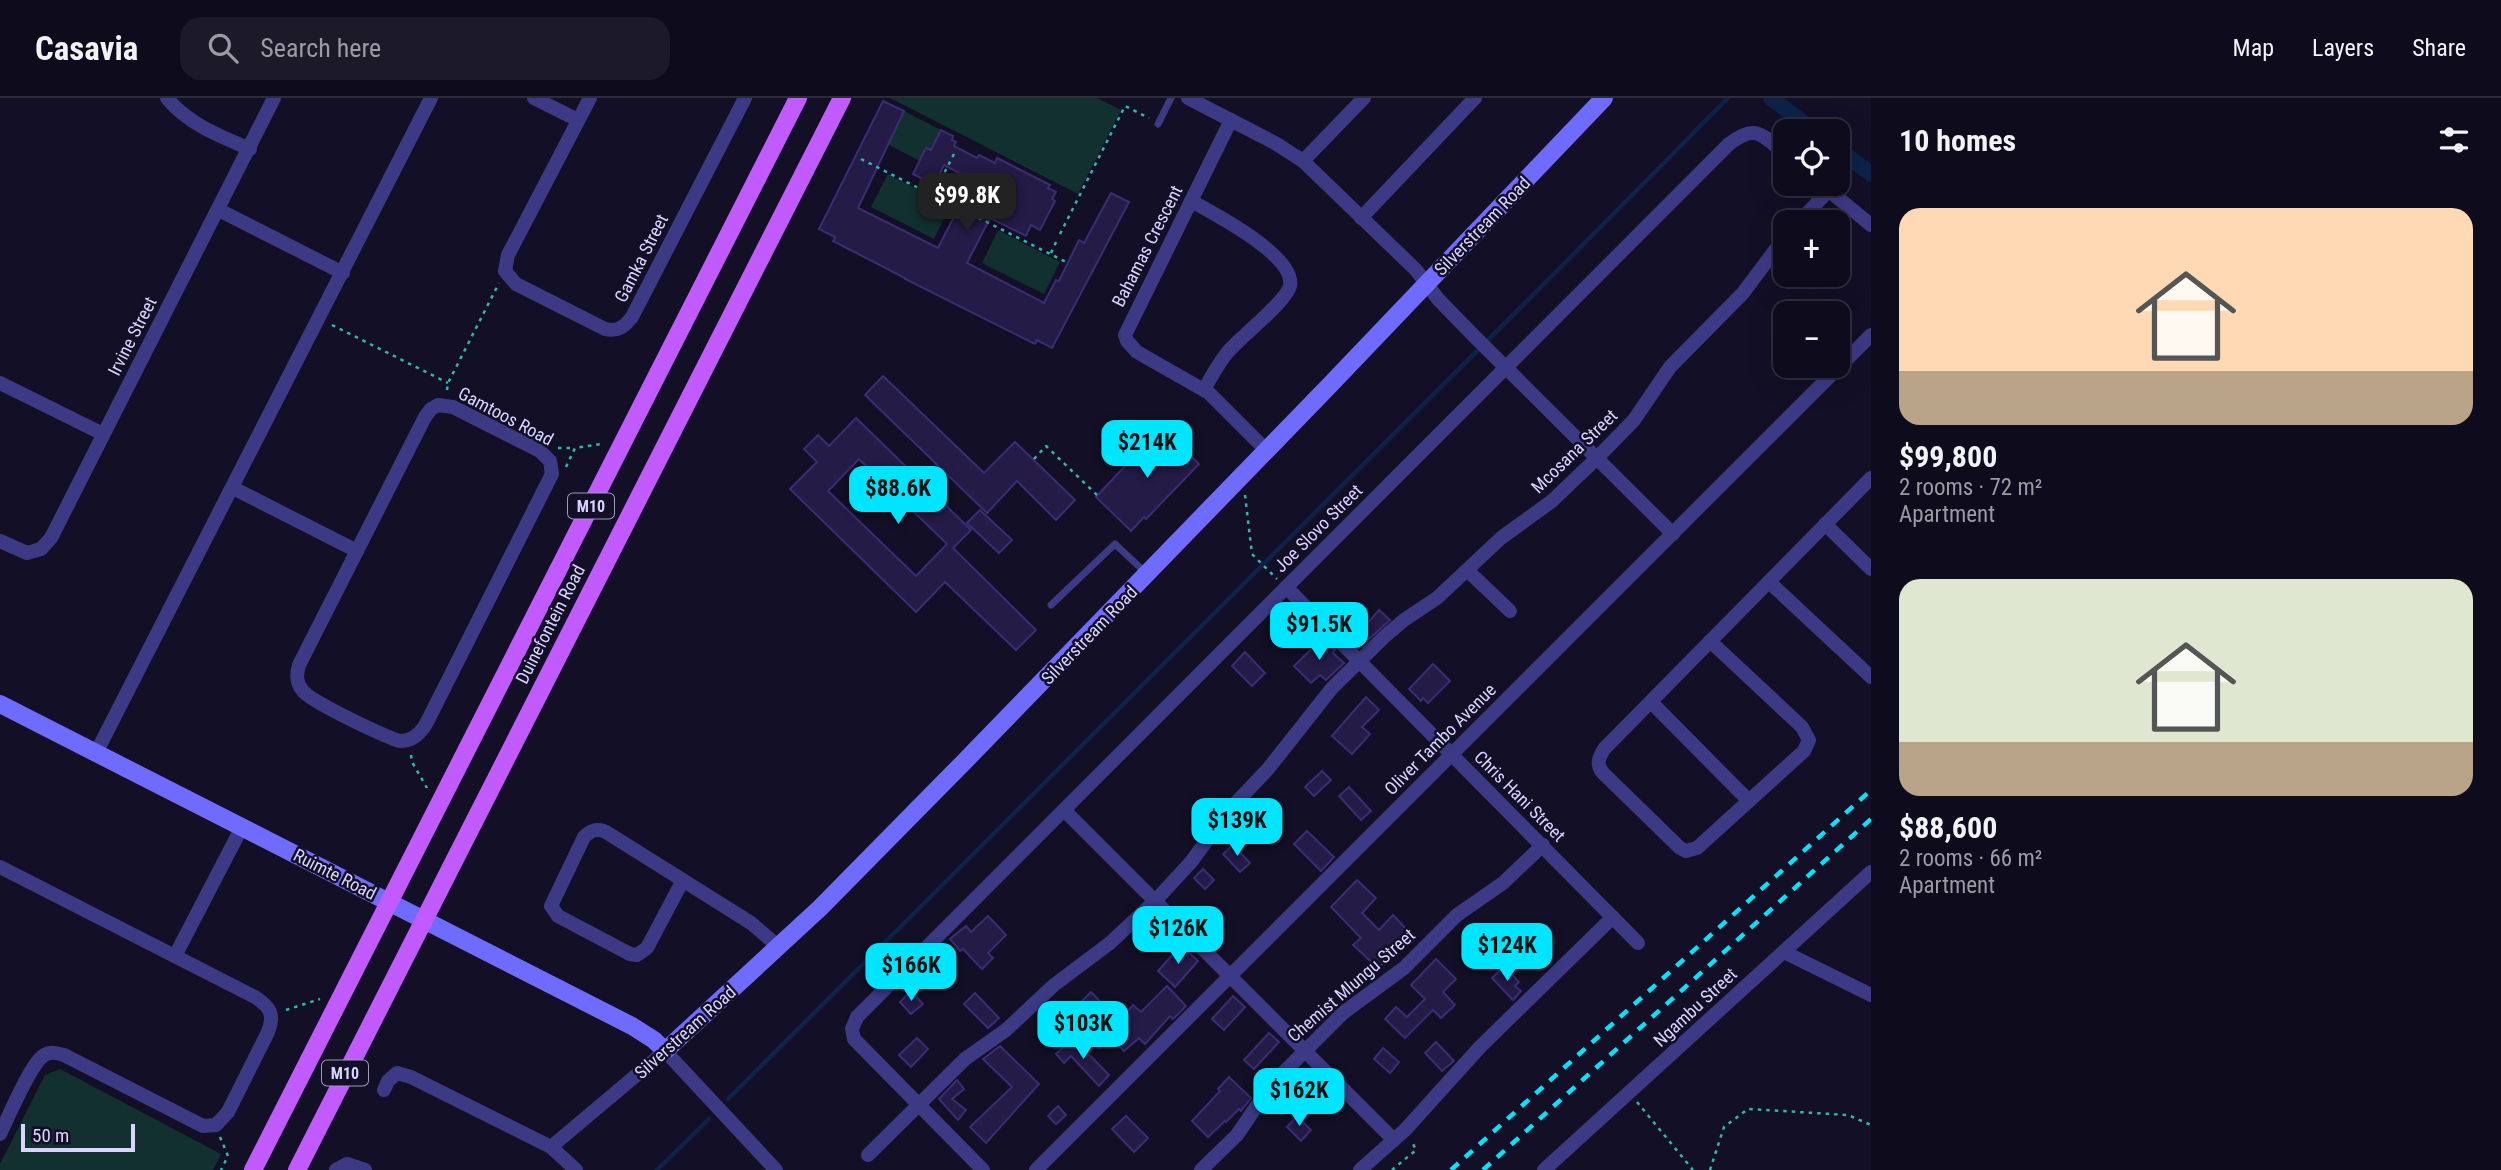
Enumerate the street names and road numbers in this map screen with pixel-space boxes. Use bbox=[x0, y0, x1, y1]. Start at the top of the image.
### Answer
street label: Silverstream Road bbox=[1430, 172, 1534, 280]
street label: Bahamas Crescent bbox=[1107, 182, 1187, 310]
street label: Gamka Street bbox=[610, 211, 672, 305]
street label: Irvine Street bbox=[103, 293, 161, 379]
street label: Gamtoos Road bbox=[455, 382, 557, 450]
street label: Mcosana Street bbox=[1527, 405, 1621, 497]
street label: Joe Slovo Street bbox=[1270, 480, 1366, 576]
road number: M10 bbox=[568, 494, 614, 518]
street label: Duinefontein Road bbox=[511, 561, 589, 687]
street label: Silverstream Road bbox=[1037, 581, 1141, 689]
street label: Oliver Tambo Avenue bbox=[1380, 679, 1500, 799]
street label: Chris Hani Street bbox=[1470, 746, 1570, 846]
street label: Ruimte Road bbox=[290, 844, 380, 904]
street label: Chemist Mlungu Street bbox=[1283, 924, 1419, 1046]
street label: Ngambu Street bbox=[1649, 963, 1741, 1051]
street label: Silverstream Road bbox=[630, 981, 740, 1083]
road number: M10 bbox=[322, 1060, 368, 1085]

